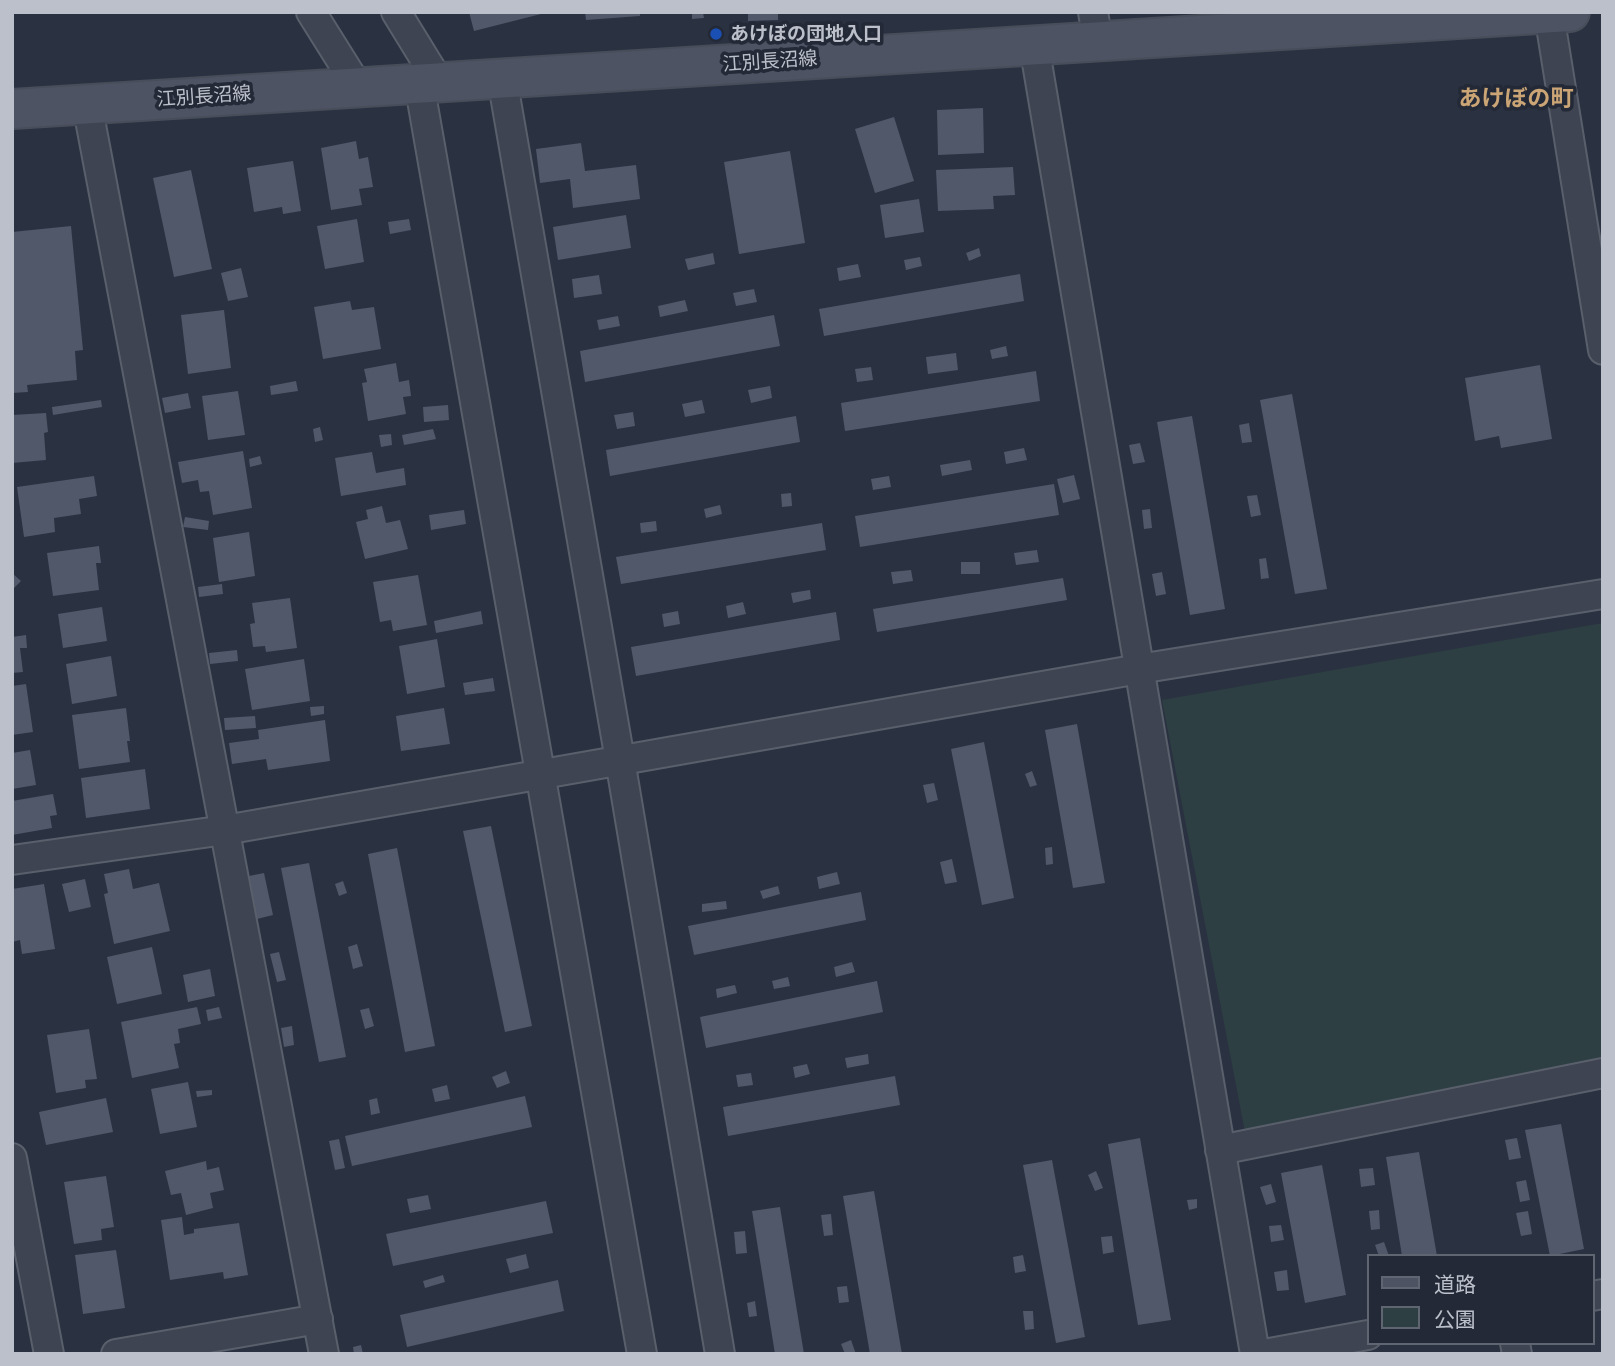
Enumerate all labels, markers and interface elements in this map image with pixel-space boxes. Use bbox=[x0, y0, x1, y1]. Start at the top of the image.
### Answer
place label: あけぼの団地入口 bbox=[730, 23, 882, 45]
marker: あけぼの団地入口 bbox=[708, 26, 724, 42]
street label: 江別長沼線 bbox=[722, 47, 818, 77]
street label: 江別長沼線 bbox=[156, 82, 252, 112]
district label: あけぼの町 bbox=[1459, 85, 1573, 113]
legend bbox=[1366, 1254, 1594, 1345]
text: 道路 bbox=[1434, 1272, 1476, 1297]
text: 公園 bbox=[1434, 1307, 1476, 1332]

